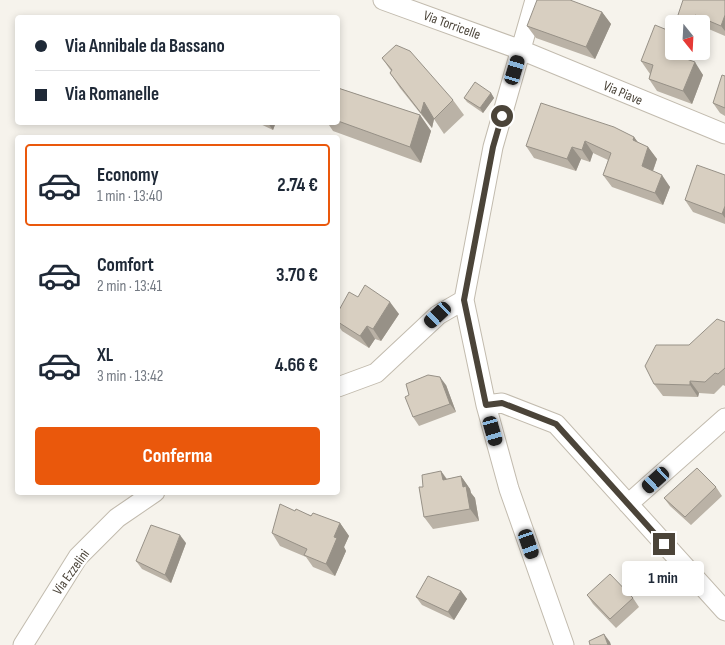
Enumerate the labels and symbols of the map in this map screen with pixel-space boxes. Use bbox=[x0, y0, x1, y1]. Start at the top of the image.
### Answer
street label: Via Torricelle bbox=[421, 7, 483, 43]
north arrow bbox=[665, 15, 710, 60]
car bbox=[503, 53, 526, 87]
street label: Via Piave bbox=[601, 77, 645, 109]
route start bbox=[491, 105, 513, 127]
car bbox=[421, 299, 454, 331]
car bbox=[481, 415, 504, 447]
car bbox=[639, 464, 672, 496]
car bbox=[517, 527, 540, 561]
route end bbox=[653, 533, 675, 555]
street label: Via Ezzelini bbox=[49, 546, 93, 598]
callout: 1 min bbox=[623, 562, 705, 596]

